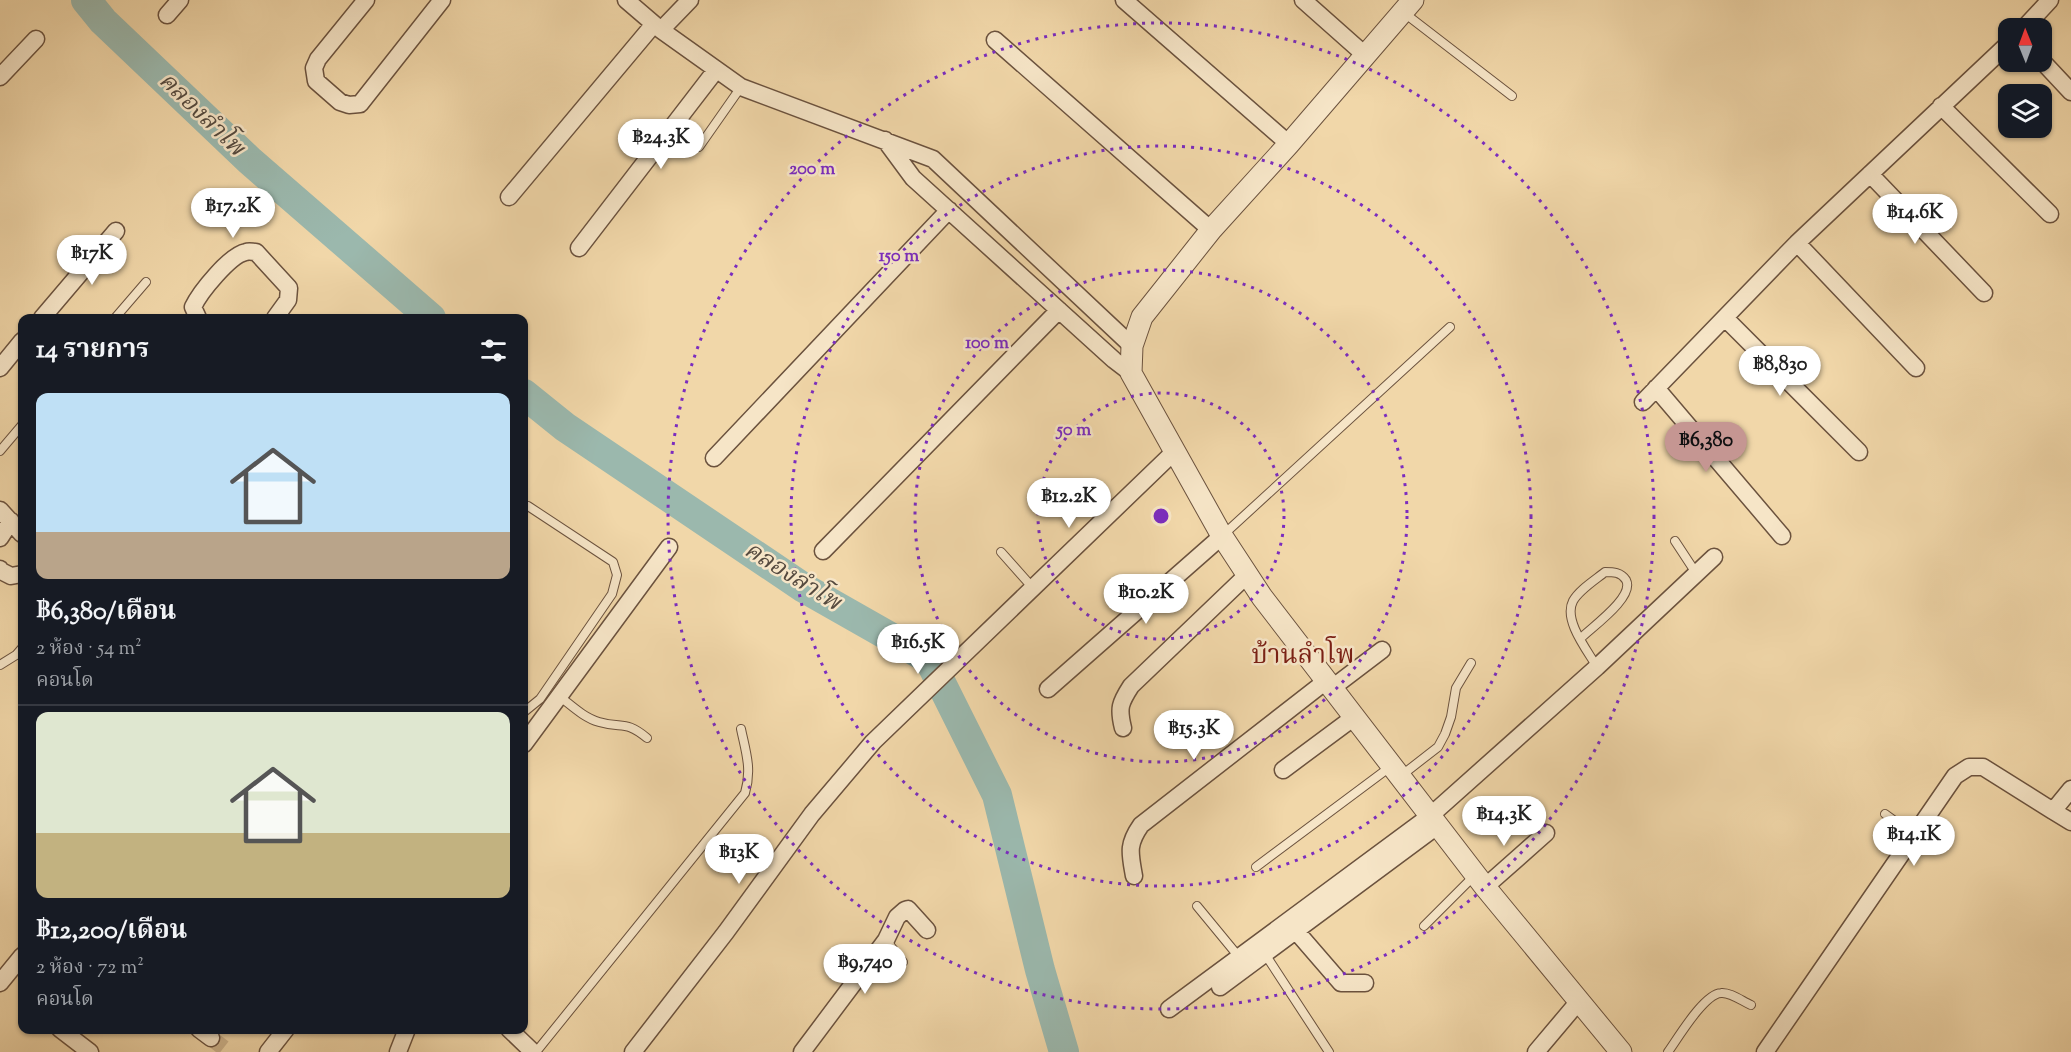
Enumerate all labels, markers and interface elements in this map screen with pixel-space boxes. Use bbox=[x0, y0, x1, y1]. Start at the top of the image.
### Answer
north arrow bbox=[1998, 18, 2052, 72]
map controls bbox=[1998, 18, 2052, 138]
water label: คลองลำโพ bbox=[150, 64, 254, 166]
button: layers bbox=[1998, 84, 2052, 138]
pin: ฿24.3K bbox=[612, 119, 710, 170]
text: ฿24.3K bbox=[632, 124, 690, 153]
text: 200 m bbox=[789, 157, 835, 183]
pin: ฿17.2K bbox=[184, 188, 282, 239]
text: ฿17.2K bbox=[205, 193, 261, 222]
pin: ฿14.6K bbox=[1866, 194, 1964, 245]
text: ฿14.6K bbox=[1886, 199, 1944, 228]
pin: ฿17K bbox=[56, 235, 128, 286]
text: ฿17K bbox=[71, 240, 113, 269]
text: 150 m bbox=[879, 244, 919, 270]
text: 100 m bbox=[965, 331, 1009, 357]
text: 14 รายการ bbox=[36, 332, 149, 369]
icon: filters bbox=[477, 334, 510, 367]
pin: ฿8,830 bbox=[1731, 346, 1829, 397]
text: ฿8,830 bbox=[1753, 351, 1807, 380]
text: 50 m bbox=[1055, 418, 1091, 444]
pin: ฿6,380 bbox=[1657, 422, 1755, 473]
text: ฿6,380 bbox=[1679, 427, 1733, 456]
icon: home bbox=[219, 432, 327, 540]
pin: ฿12.2K bbox=[1020, 478, 1118, 529]
text: ฿12.2K bbox=[1041, 483, 1097, 512]
centre of rings bbox=[1151, 506, 1171, 526]
water label: คลองลำโพ bbox=[737, 532, 849, 621]
pin: ฿10.2K bbox=[1097, 574, 1195, 625]
text: ฿10.2K bbox=[1118, 579, 1174, 608]
text: ฿6,380/เดือน bbox=[36, 594, 176, 631]
pin: ฿16.5K bbox=[869, 624, 967, 675]
text: ฿16.5K bbox=[891, 629, 945, 658]
text: 2 ห้อง · 54 m² bbox=[36, 635, 142, 664]
district label: บ้านลำโพ bbox=[1251, 636, 1355, 675]
text: คอนโด bbox=[36, 667, 94, 696]
pin: ฿15.3K bbox=[1145, 710, 1243, 761]
text: ฿15.3K bbox=[1168, 715, 1220, 744]
icon: home bbox=[219, 751, 327, 859]
pin: ฿14.3K bbox=[1455, 796, 1553, 847]
text: ฿14.3K bbox=[1476, 801, 1532, 830]
pin: ฿14.1K bbox=[1865, 816, 1963, 867]
text: ฿14.1K bbox=[1887, 821, 1941, 850]
pin: ฿13K bbox=[703, 834, 775, 885]
text: ฿13K bbox=[719, 839, 759, 868]
text: ฿12,200/เดือน bbox=[36, 913, 187, 950]
pin: ฿9,740 bbox=[816, 944, 914, 995]
text: ฿9,740 bbox=[837, 949, 893, 978]
text: 2 ห้อง · 72 m² bbox=[36, 954, 144, 983]
text: คอนโด bbox=[36, 986, 94, 1015]

